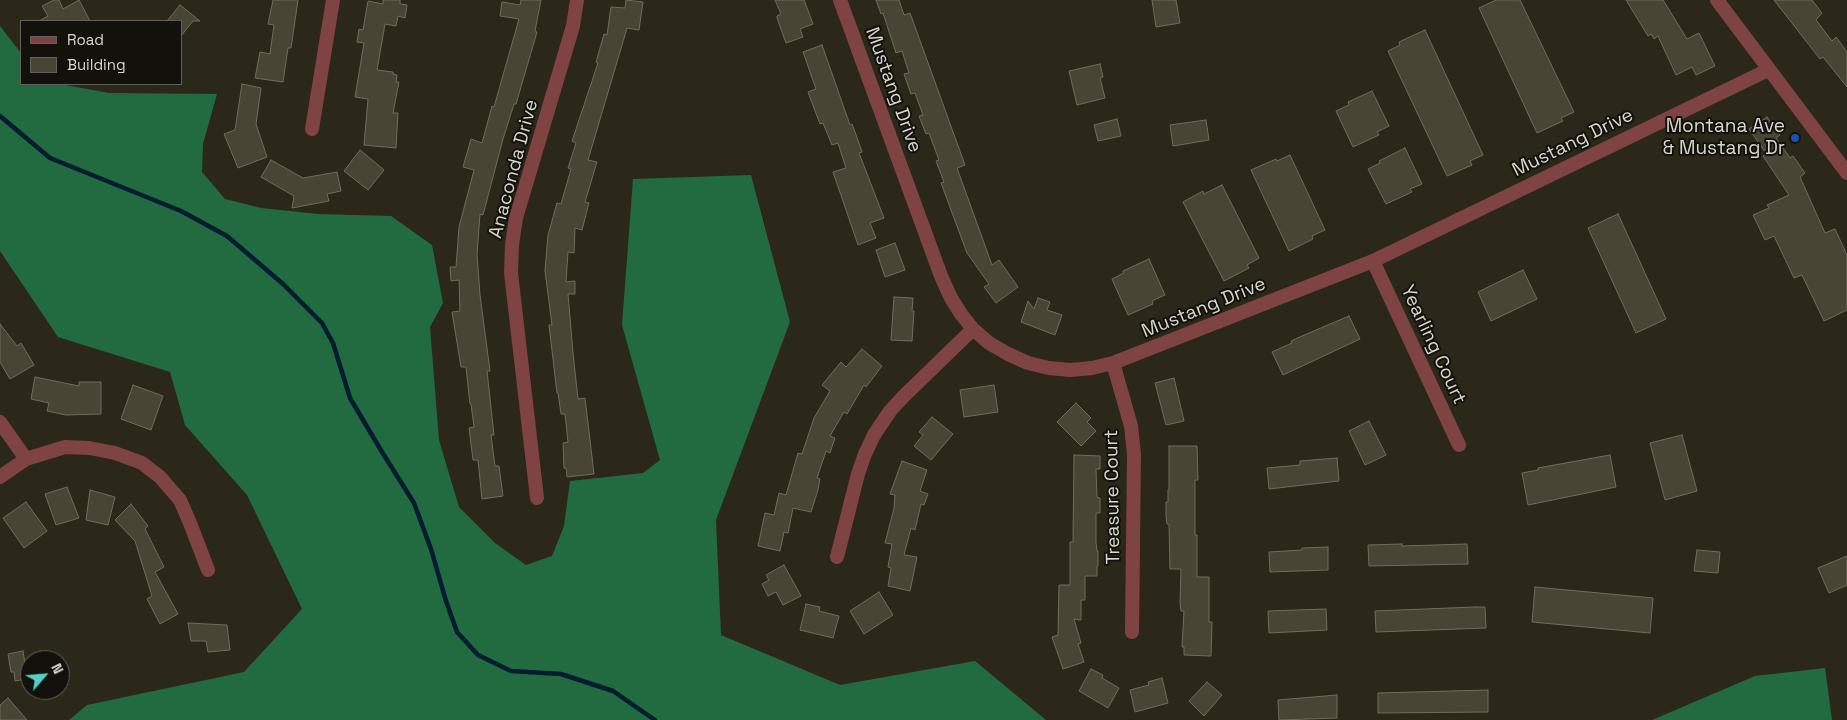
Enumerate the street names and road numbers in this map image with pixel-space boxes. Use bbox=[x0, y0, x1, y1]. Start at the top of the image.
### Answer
street label: Mustang Drive bbox=[860, 24, 926, 156]
street label: Anaconda Drive bbox=[485, 97, 543, 241]
street label: Mustang Drive bbox=[1509, 104, 1637, 182]
street label: Mustang Drive bbox=[1139, 273, 1269, 343]
street label: Yearling Court bbox=[1395, 282, 1471, 408]
street label: Treasure Court bbox=[1100, 429, 1126, 565]

